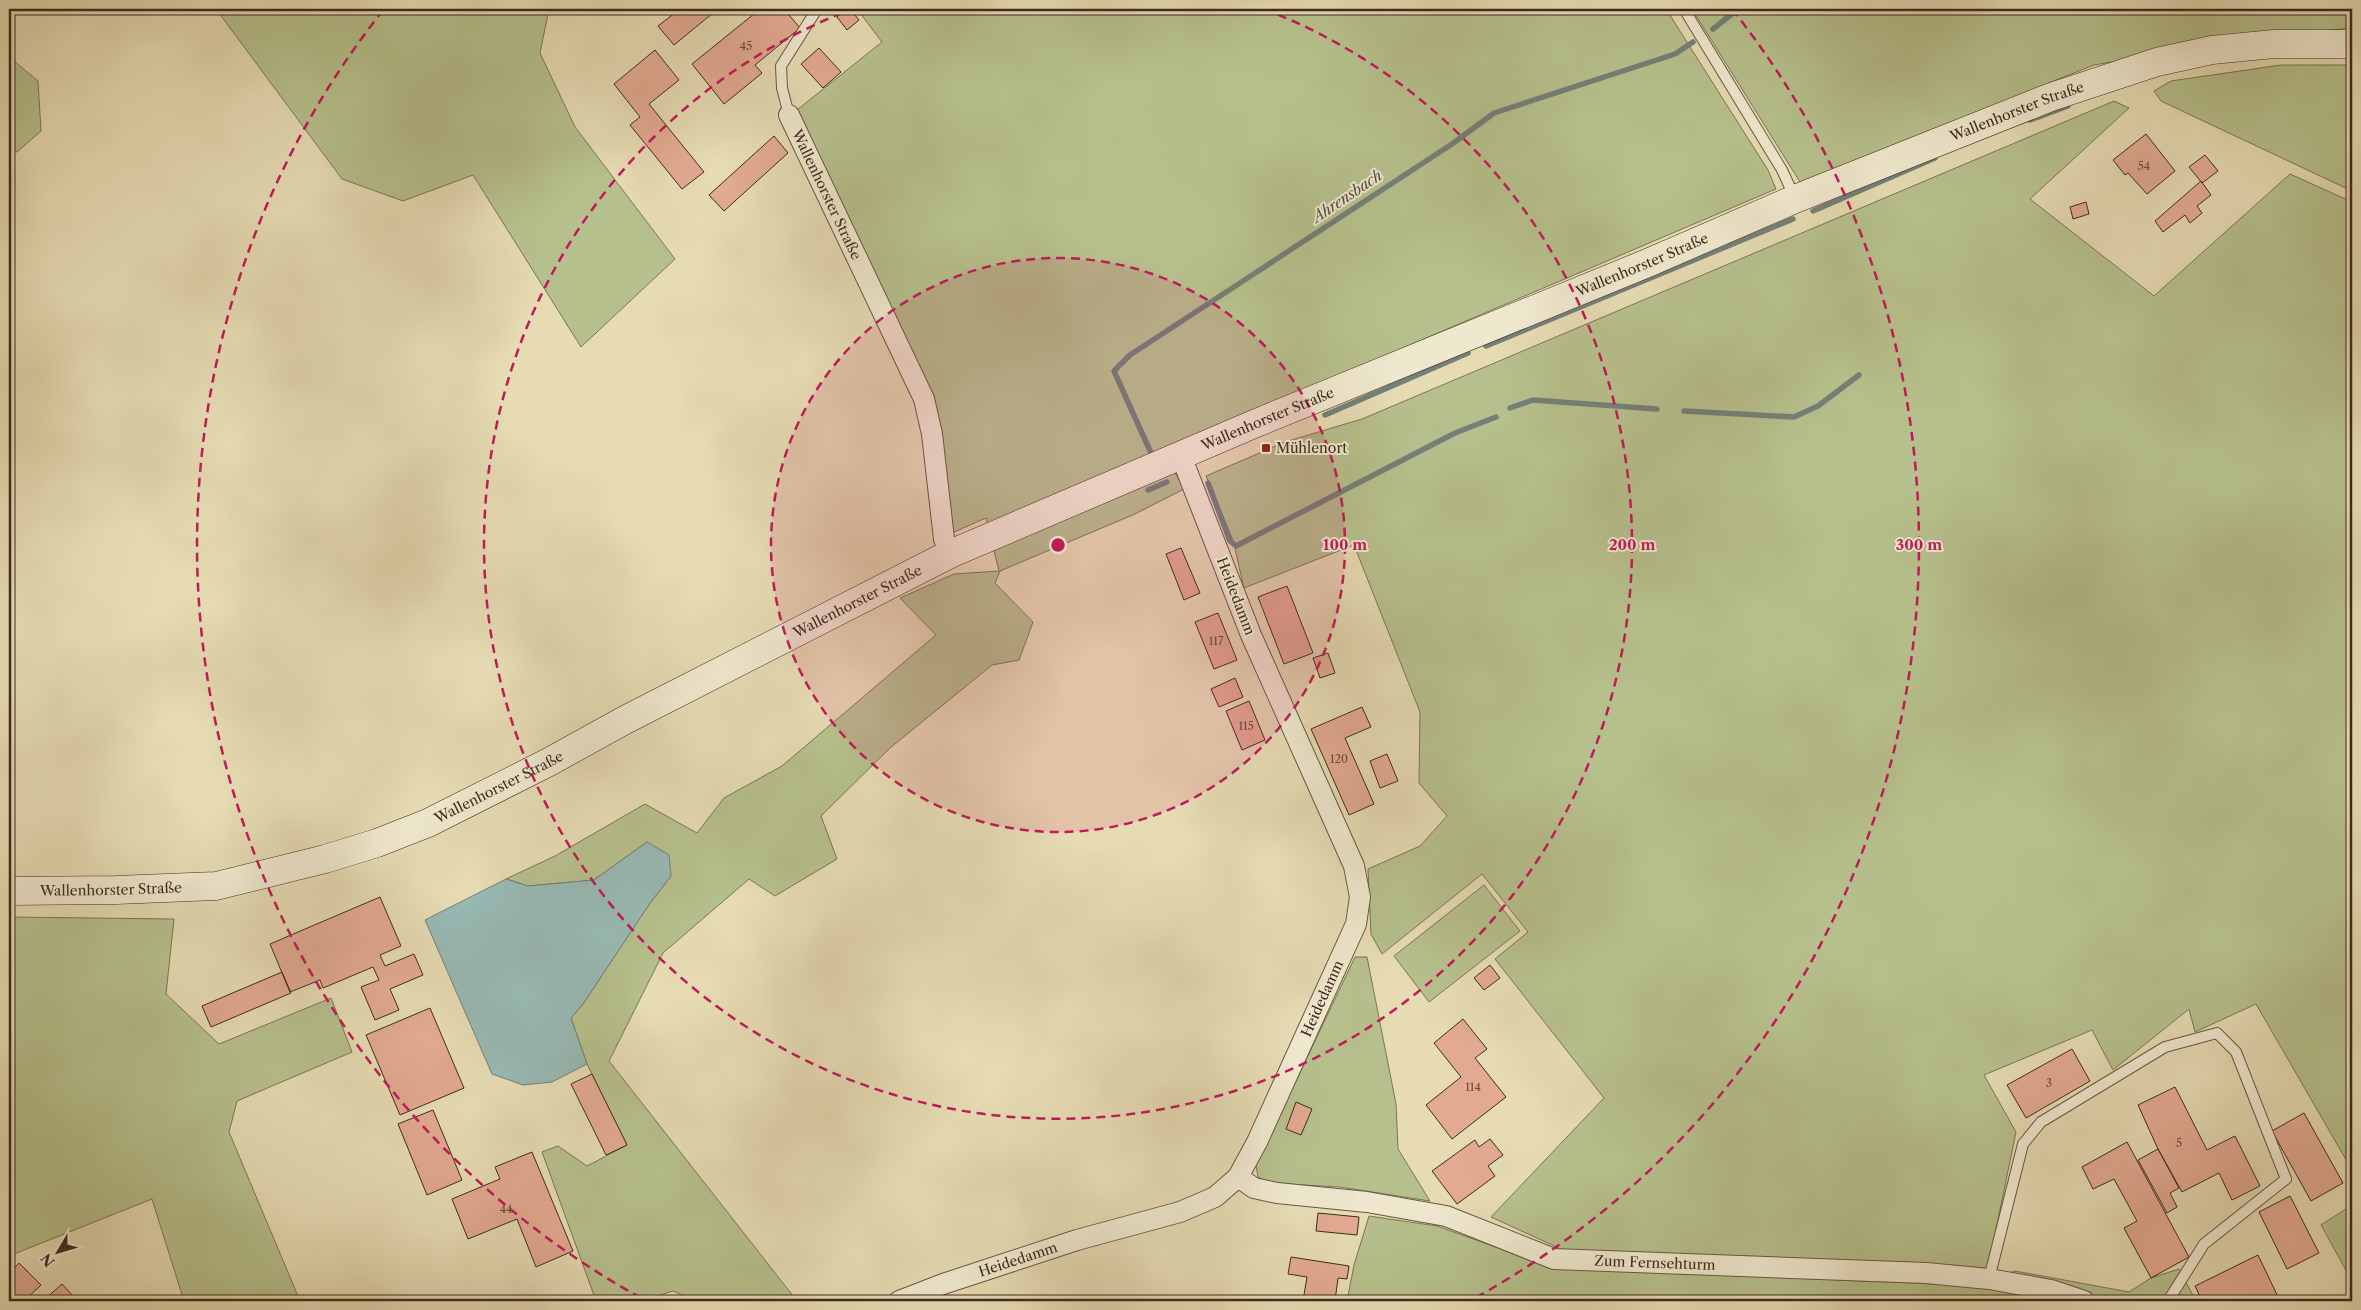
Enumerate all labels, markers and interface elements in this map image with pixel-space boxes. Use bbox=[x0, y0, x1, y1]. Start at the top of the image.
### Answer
house number: 45 bbox=[740, 39, 752, 53]
street label: Wallenhorster Straße bbox=[1946, 78, 2086, 146]
street label: Wallenhorster Straße bbox=[788, 126, 865, 263]
house number: 54 bbox=[2138, 159, 2150, 173]
water label: Ahrensbach bbox=[1307, 166, 1386, 227]
street label: Wallenhorster Straße bbox=[1572, 229, 1711, 301]
street label: Wallenhorster Straße bbox=[1198, 383, 1337, 455]
place label: Mühlenort bbox=[1276, 439, 1347, 457]
marker: Mühlenort bbox=[1260, 442, 1272, 454]
text: 100 m bbox=[1323, 535, 1367, 554]
text: 200 m bbox=[1609, 535, 1655, 554]
text: 300 m bbox=[1896, 535, 1942, 554]
centre of rings bbox=[1049, 536, 1067, 554]
street label: Heidedamm bbox=[1213, 554, 1259, 638]
street label: Wallenhorster Straße bbox=[789, 561, 925, 642]
house number: 117 bbox=[1209, 634, 1224, 648]
house number: 115 bbox=[1238, 719, 1254, 733]
street label: Wallenhorster Straße bbox=[431, 747, 567, 828]
house number: 120 bbox=[1330, 752, 1348, 766]
street label: Wallenhorster Straße bbox=[39, 878, 182, 900]
street label: Heidedamm bbox=[1297, 957, 1347, 1040]
house number: 3 bbox=[2046, 1076, 2052, 1090]
house number: 114 bbox=[1465, 1080, 1481, 1094]
house number: 5 bbox=[2176, 1136, 2182, 1150]
house number: 44 bbox=[500, 1202, 512, 1216]
north arrow bbox=[32, 1228, 82, 1278]
street label: Heidedamm bbox=[976, 1238, 1060, 1281]
text: N bbox=[37, 1250, 59, 1270]
street label: Zum Fernsehturm bbox=[1594, 1252, 1716, 1274]

